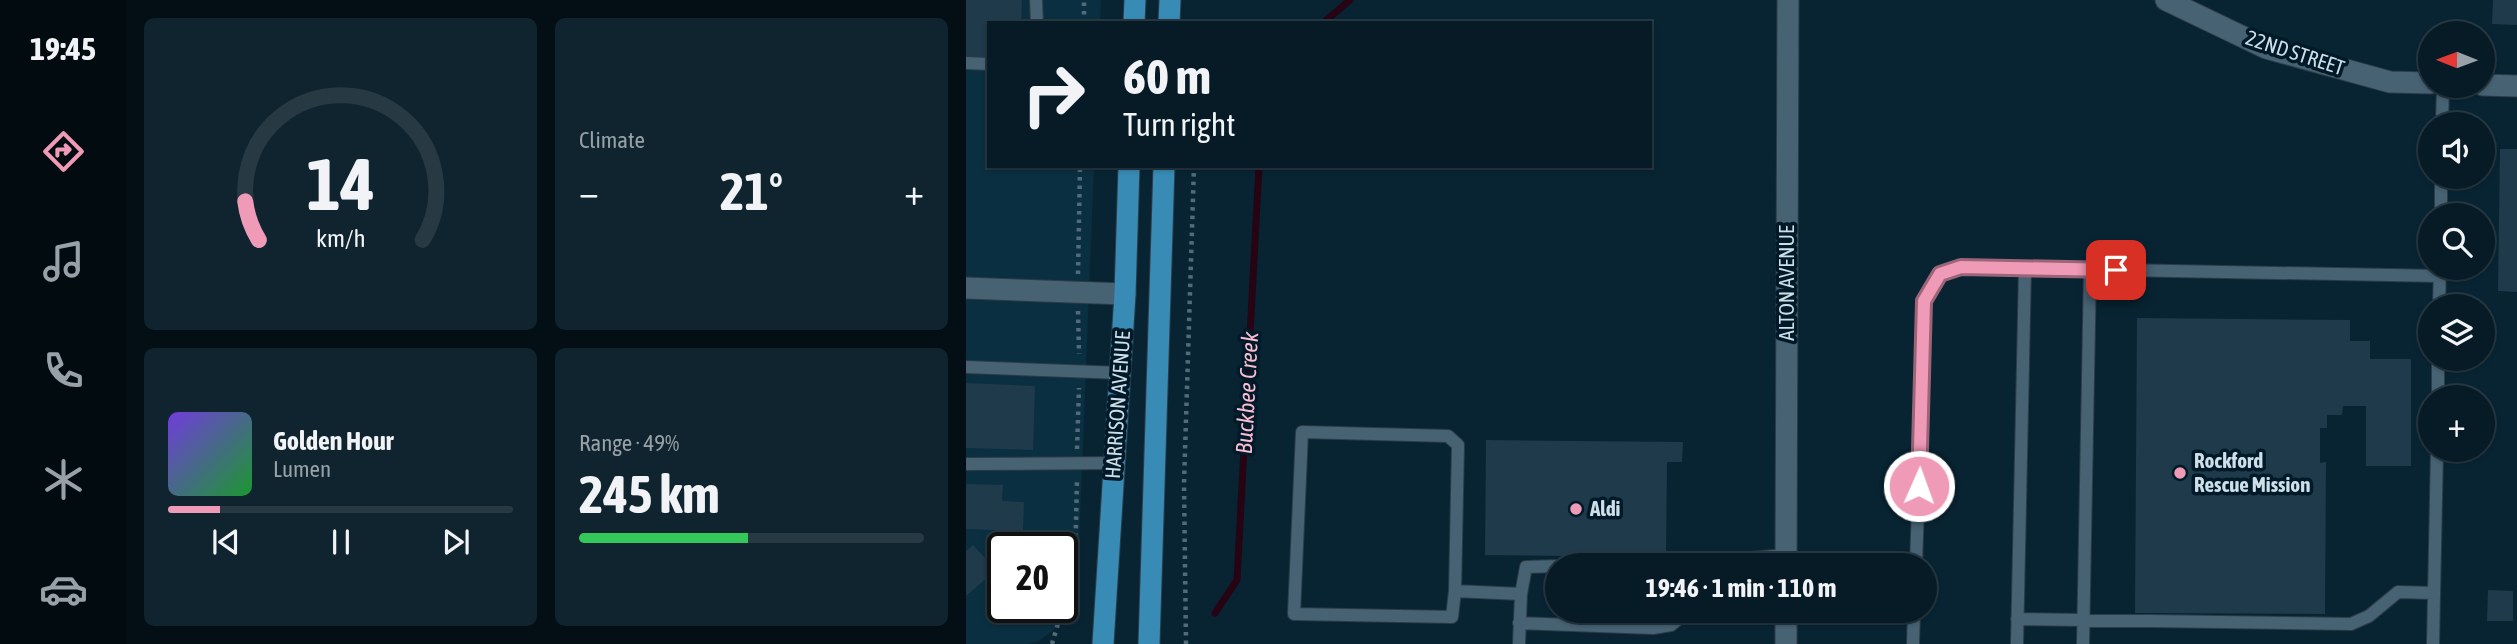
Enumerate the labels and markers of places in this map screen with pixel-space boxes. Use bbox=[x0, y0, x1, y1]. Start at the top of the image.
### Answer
pin bbox=[2086, 240, 2146, 300]
place label: Rockford Rescue Mission bbox=[2194, 448, 2310, 496]
marker: Rockford Rescue Mission bbox=[2172, 465, 2188, 481]
place label: Aldi bbox=[1589, 496, 1620, 520]
marker: Aldi bbox=[1568, 501, 1584, 517]

